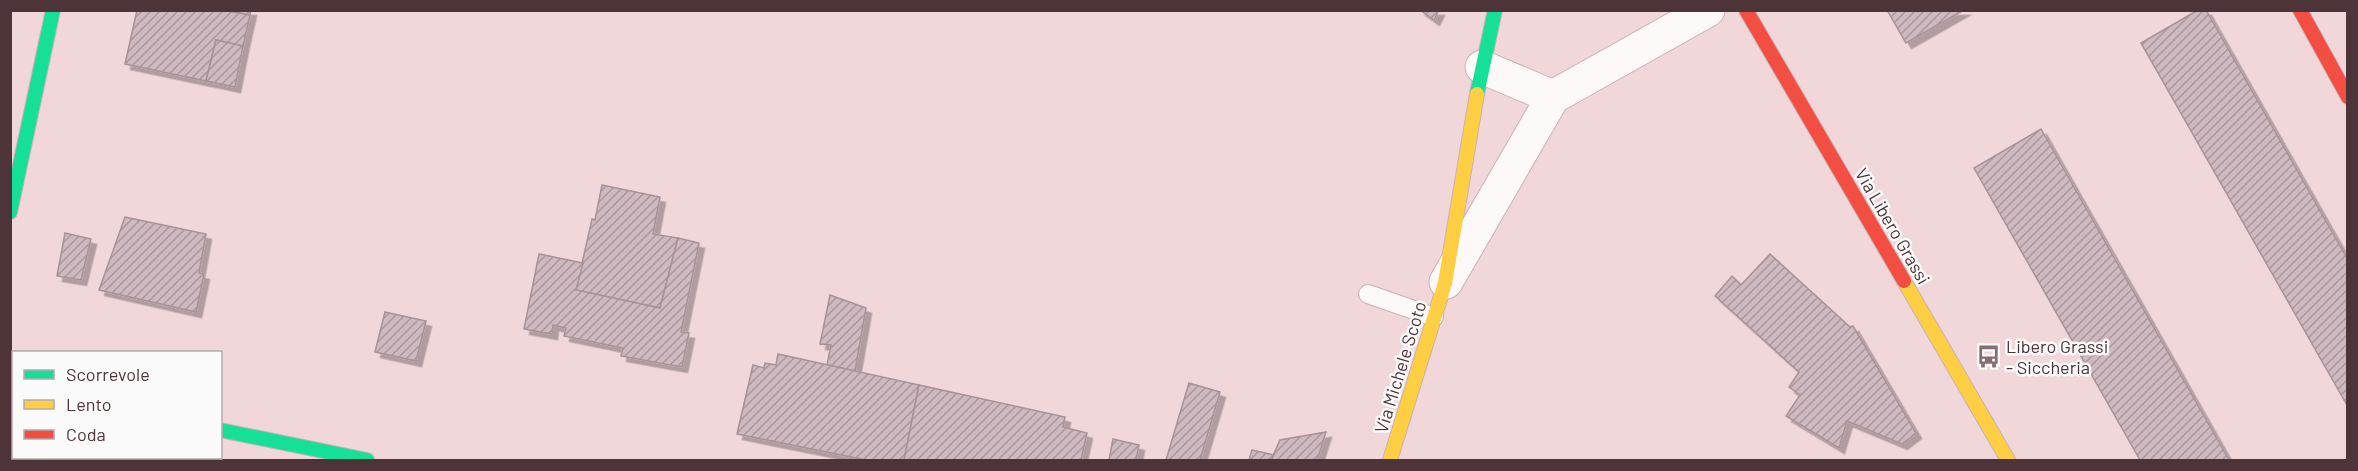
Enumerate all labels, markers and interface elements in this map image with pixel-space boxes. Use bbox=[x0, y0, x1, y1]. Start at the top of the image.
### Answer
street label: Via Libero Grassi bbox=[1851, 164, 1935, 288]
street label: Via Michele Scoto bbox=[1369, 298, 1431, 436]
place label: Libero Grassi - Siccheria bbox=[2006, 335, 2108, 378]
bus stop icon: Libero Grassi - Siccheria bbox=[1975, 343, 2001, 369]
legend bbox=[12, 351, 222, 459]
text: Scorrevole bbox=[66, 363, 150, 385]
text: Lento bbox=[66, 393, 112, 415]
text: Coda bbox=[66, 423, 106, 445]

